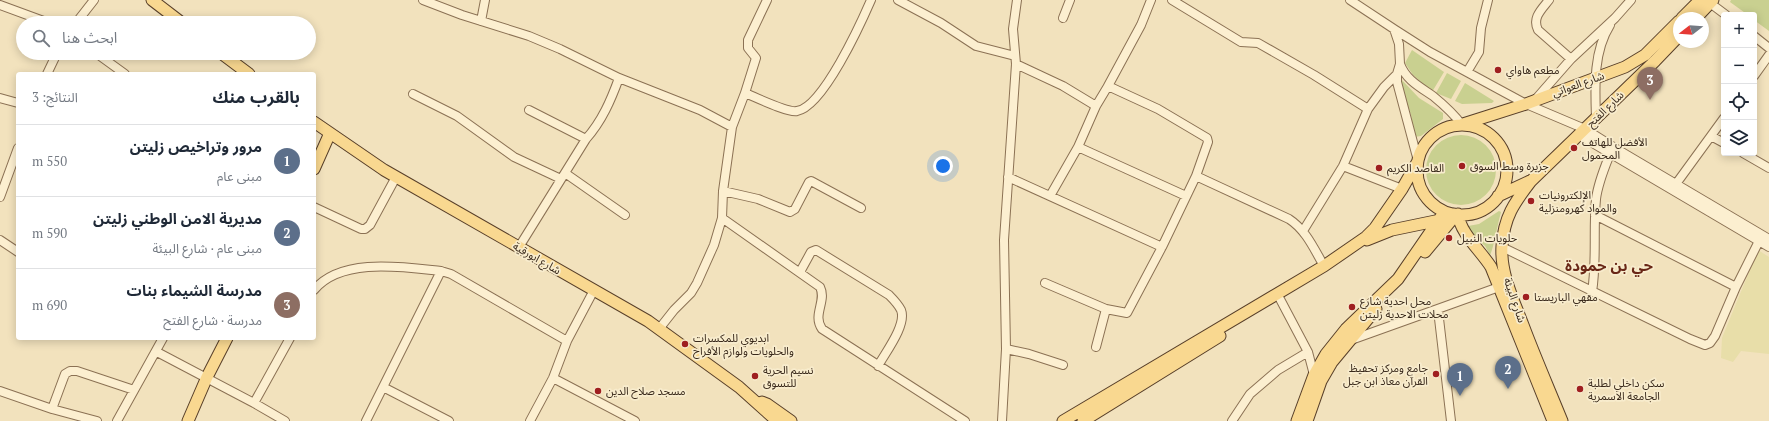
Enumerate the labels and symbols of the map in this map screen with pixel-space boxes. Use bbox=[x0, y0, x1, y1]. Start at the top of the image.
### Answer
north arrow bbox=[1673, 12, 1709, 48]
place label: مطعم هاواي bbox=[1506, 63, 1560, 80]
marker: مطعم هاواي bbox=[1493, 65, 1503, 75]
pin: 3 bbox=[1637, 67, 1663, 100]
street label: شارع العواتي bbox=[1550, 68, 1607, 102]
street label: شارع الفتح bbox=[1583, 88, 1627, 131]
place label: الأفضل للهاتف المحمول bbox=[1582, 135, 1647, 162]
marker: الأفضل للهاتف المحمول bbox=[1569, 143, 1579, 153]
your location bbox=[933, 156, 953, 176]
place label: جزيرة وسط السوق bbox=[1470, 159, 1549, 173]
place label: القاصد الكريم bbox=[1387, 161, 1444, 177]
marker: جزيرة وسط السوق bbox=[1457, 161, 1467, 171]
marker: القاصد الكريم bbox=[1374, 163, 1384, 173]
place label: الإلكترونيات والمواد كهرومنزلية bbox=[1539, 188, 1617, 215]
marker: الإلكترونيات والمواد كهرومنزلية bbox=[1526, 196, 1536, 206]
place label: حلويات النبيل bbox=[1457, 231, 1518, 245]
marker: حلويات النبيل bbox=[1444, 233, 1454, 243]
street label: شارع ابورقية bbox=[510, 239, 564, 278]
district label: حي بن حمودة bbox=[1565, 255, 1653, 277]
street label: شارع البيئة bbox=[1500, 276, 1529, 325]
place label: مقهي الباريستا bbox=[1534, 290, 1598, 307]
marker: مقهي الباريستا bbox=[1521, 292, 1531, 302]
place label: محل احدية شارع محلات الاحدية زليتن bbox=[1360, 294, 1449, 321]
marker: محل احدية شارع محلات الاحدية زليتن bbox=[1347, 302, 1357, 312]
place label: ابديوي للمكسرات والحلويات ولوازم الأفراح bbox=[693, 331, 794, 359]
marker: ابديوي للمكسرات والحلويات ولوازم الأفراح bbox=[680, 339, 690, 349]
pin: 2 bbox=[1495, 356, 1521, 389]
place label: جامع ومركز تحفيظ القرآن معاذ ابن جبل bbox=[1343, 361, 1429, 388]
place label: نسيم الحرية للتسوق bbox=[763, 363, 813, 390]
pin: 1 bbox=[1447, 363, 1473, 396]
marker: جامع ومركز تحفيظ القرآن معاذ ابن جبل bbox=[1431, 369, 1441, 379]
marker: نسيم الحرية للتسوق bbox=[750, 371, 760, 381]
place label: سكن داخلي لطلبة الجامعة اﻻسمرية bbox=[1588, 376, 1665, 403]
place label: مسجد صلاح الدين bbox=[606, 384, 686, 399]
marker: سكن داخلي لطلبة الجامعة اﻻسمرية bbox=[1575, 384, 1585, 394]
marker: مسجد صلاح الدين bbox=[593, 386, 603, 396]

